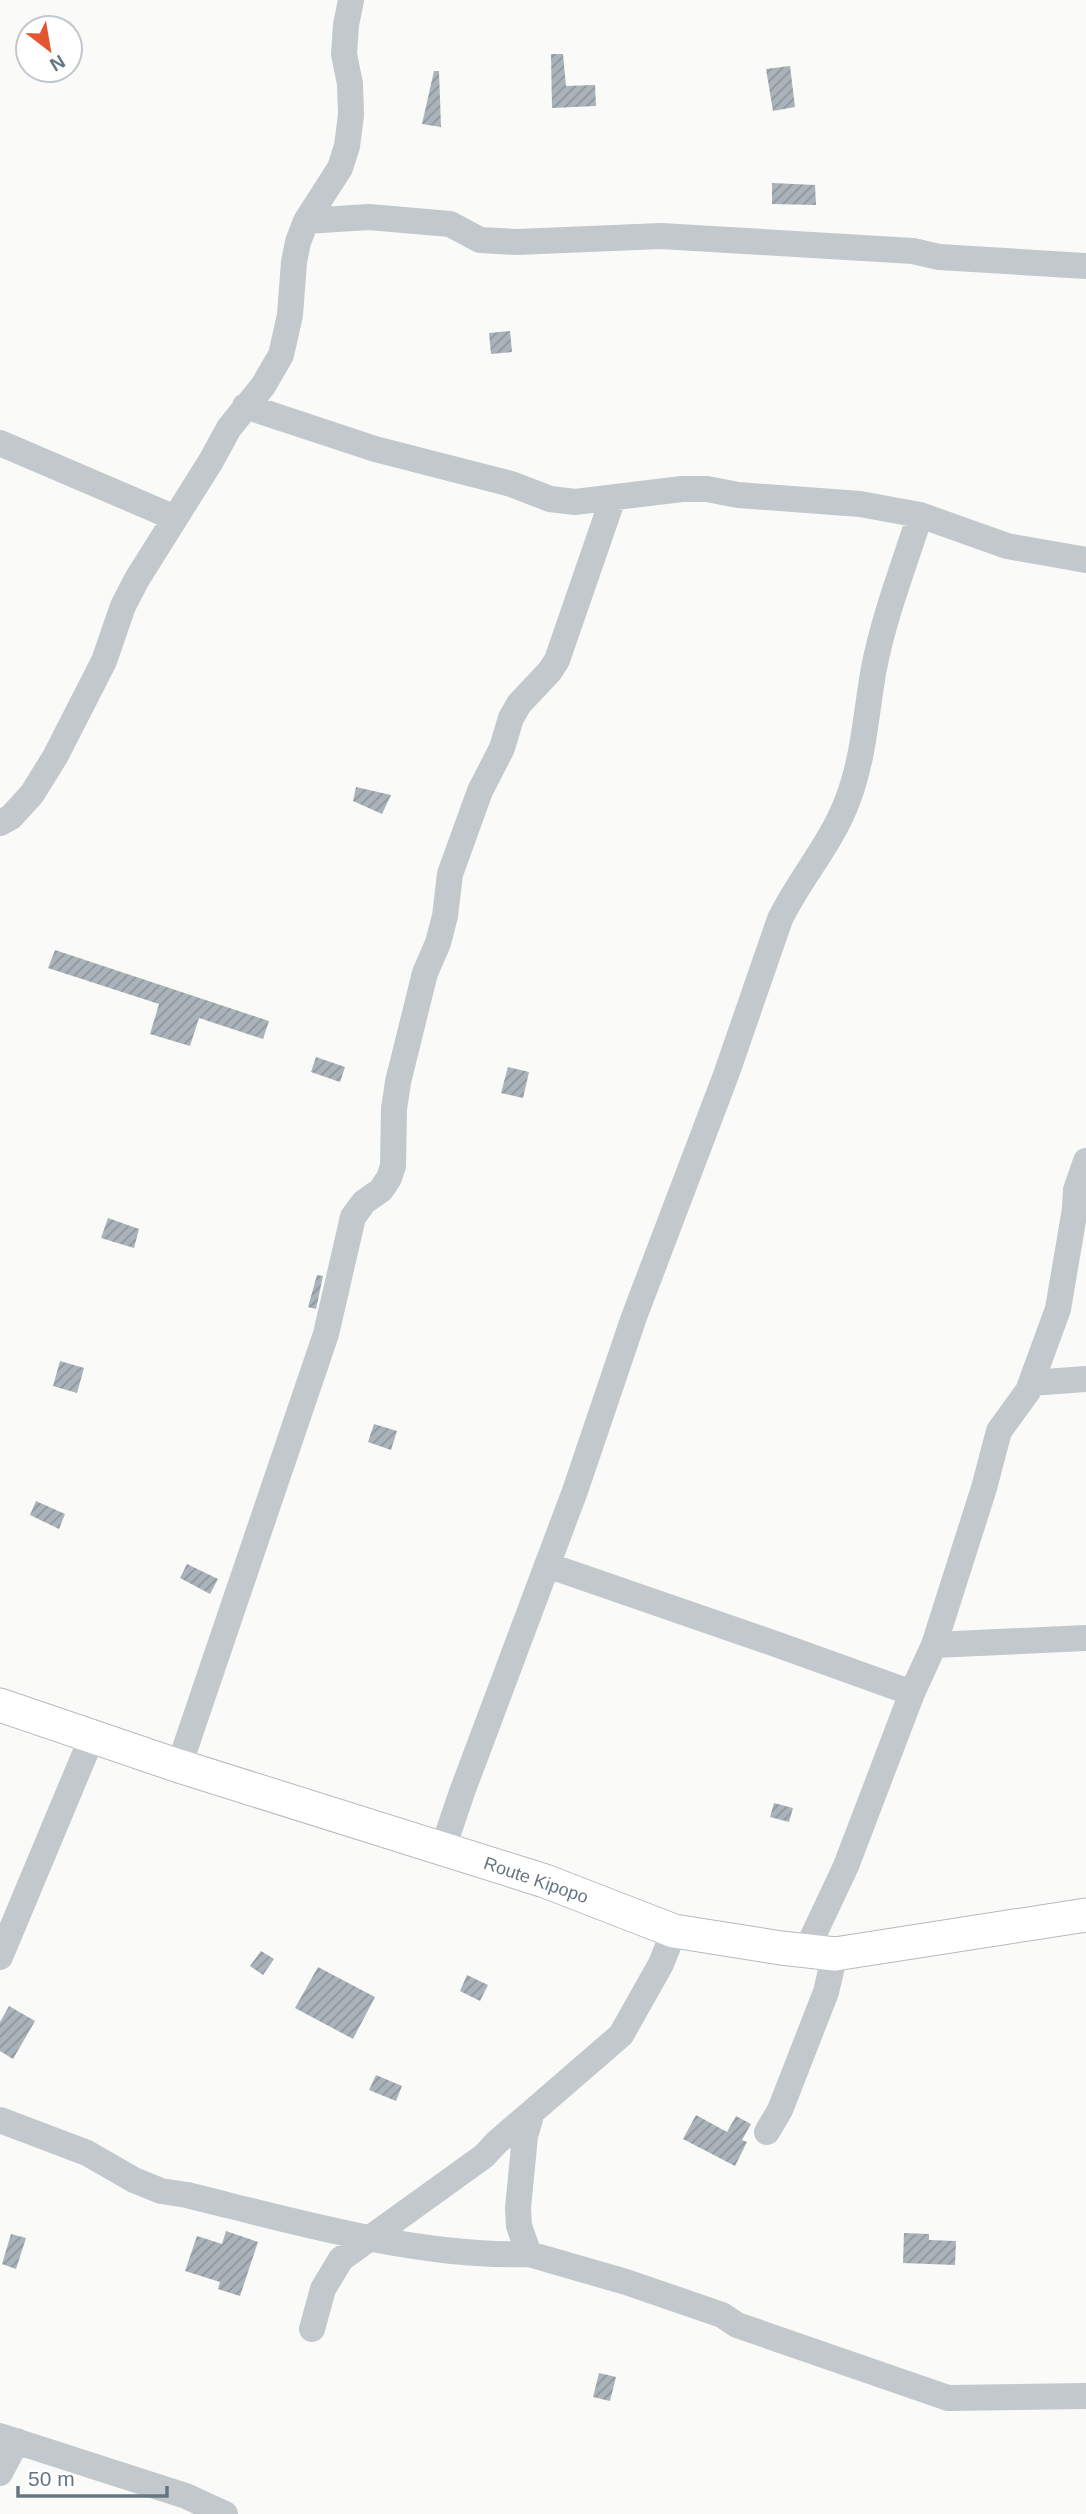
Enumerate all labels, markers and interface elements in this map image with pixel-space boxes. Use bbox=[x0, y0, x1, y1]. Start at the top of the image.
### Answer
north arrow bbox=[14, 14, 84, 84]
text: N bbox=[46, 51, 69, 76]
street label: Route Kipopo bbox=[481, 1853, 591, 1907]
scale bar bbox=[18, 2454, 166, 2498]
text: 50 m bbox=[28, 2467, 75, 2490]

